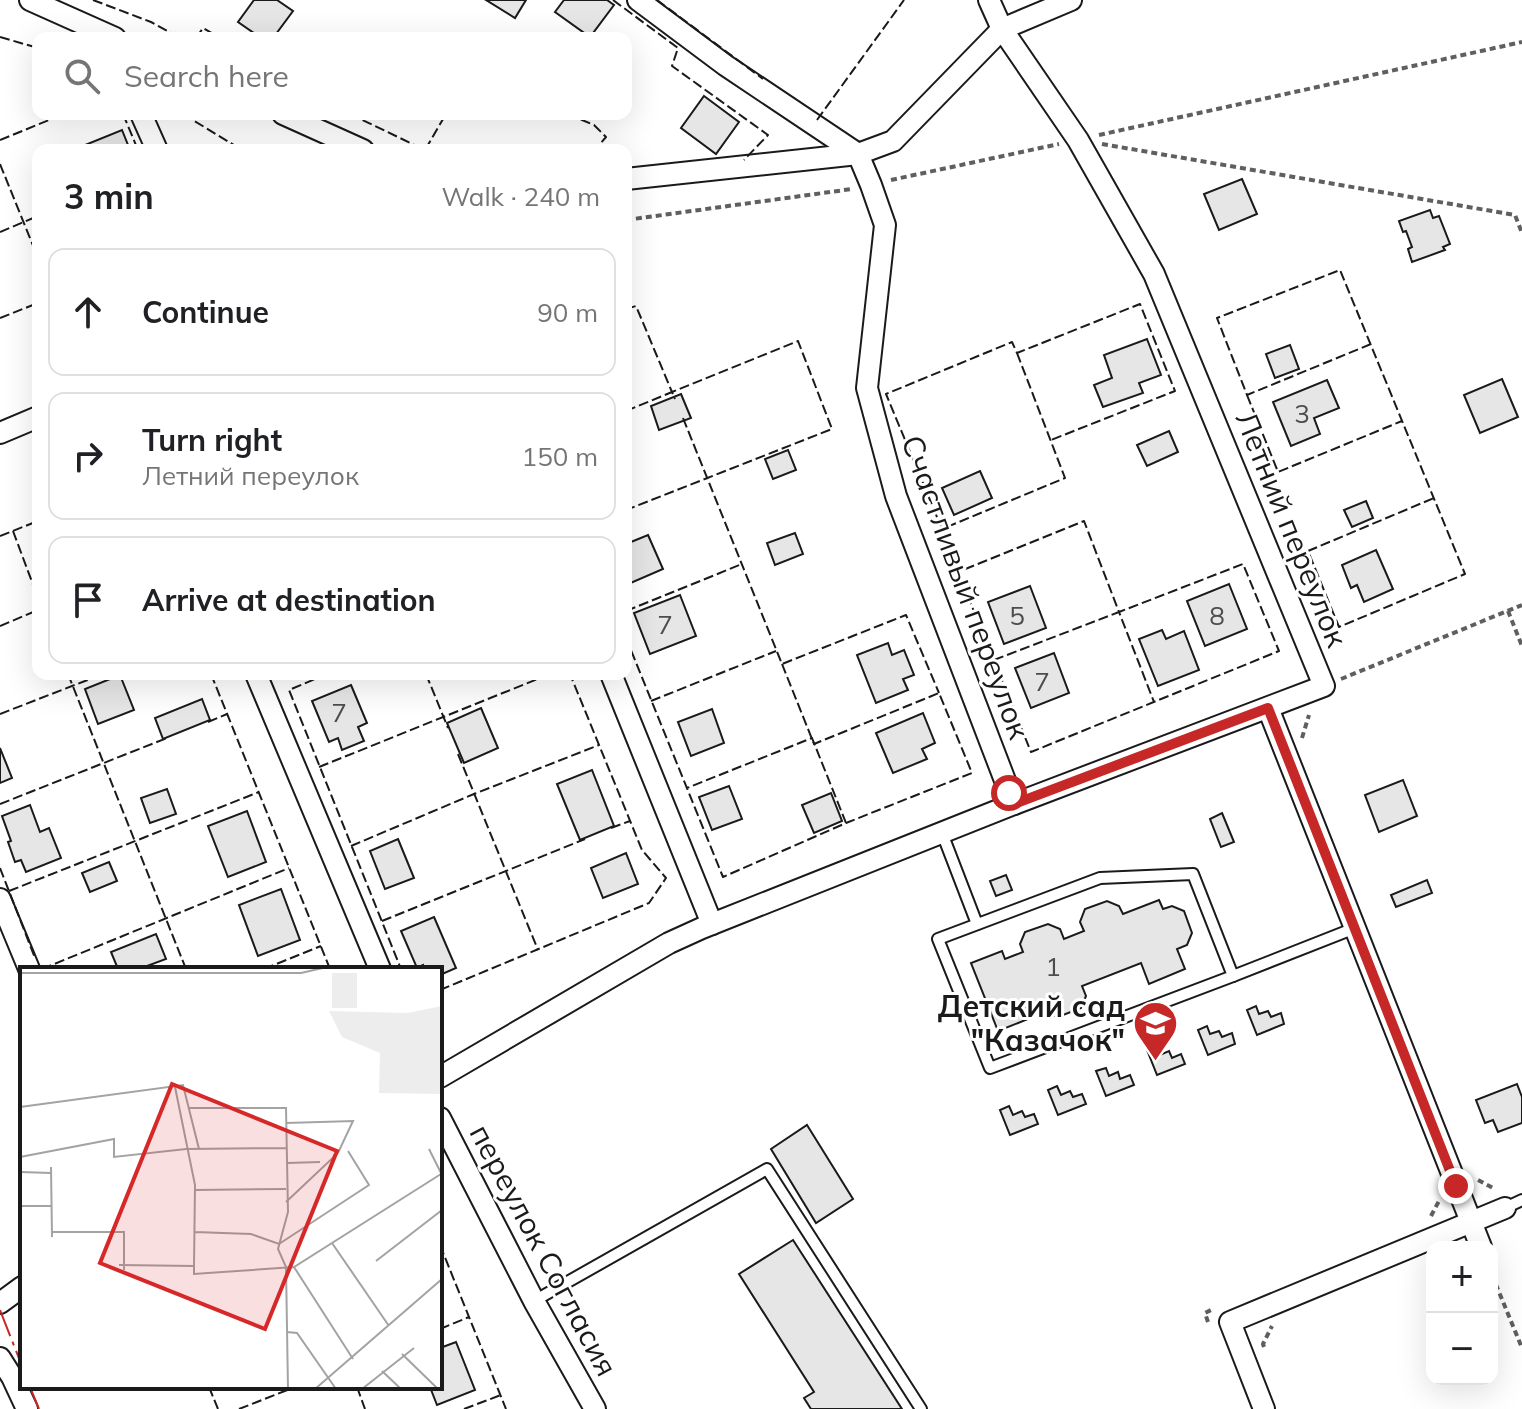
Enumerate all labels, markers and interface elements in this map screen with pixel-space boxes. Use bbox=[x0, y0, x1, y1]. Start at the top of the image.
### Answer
search box bbox=[32, 32, 632, 120]
icon: search bbox=[60, 54, 104, 98]
text: Search here bbox=[124, 57, 289, 95]
text: 3 min bbox=[64, 175, 154, 218]
text: Walk · 240 m bbox=[441, 180, 600, 213]
icon: ahead bbox=[66, 290, 110, 334]
text: Continue bbox=[142, 293, 269, 331]
text: 90 m bbox=[537, 296, 598, 329]
house number: 3 bbox=[1294, 397, 1310, 430]
street label: Летний переулок bbox=[1227, 406, 1357, 653]
text: Turn right bbox=[142, 421, 282, 459]
street label: Счастливый переулок bbox=[893, 430, 1039, 745]
icon: right bbox=[66, 434, 110, 478]
text: 150 m bbox=[522, 440, 598, 473]
text: Летний переулок bbox=[142, 459, 359, 492]
icon: arrive bbox=[66, 578, 110, 622]
text: Arrive at destination bbox=[142, 581, 436, 619]
house number: 5 bbox=[1009, 599, 1025, 632]
house number: 8 bbox=[1209, 599, 1225, 632]
house number: 7 bbox=[657, 608, 673, 641]
house number: 7 bbox=[1034, 665, 1050, 698]
house number: 7 bbox=[331, 696, 347, 729]
route start bbox=[991, 775, 1027, 811]
house number: 1 bbox=[1045, 950, 1061, 983]
inset map bbox=[20, 967, 442, 1389]
place label: Детский сад "Казачок" bbox=[938, 987, 1125, 1059]
school or university icon: Детский сад "Казачок" bbox=[1132, 999, 1180, 1062]
street label: переулок Согласия bbox=[462, 1118, 626, 1382]
route end bbox=[1438, 1168, 1474, 1204]
map controls bbox=[1426, 1241, 1498, 1385]
button: + bbox=[1426, 1241, 1498, 1313]
button: − bbox=[1426, 1313, 1498, 1385]

